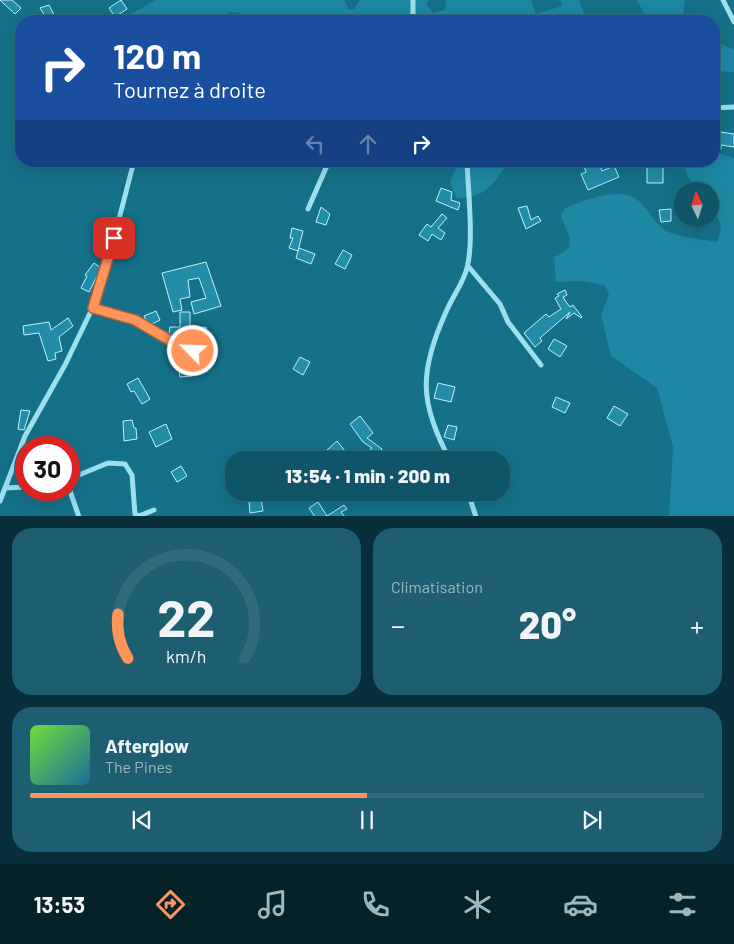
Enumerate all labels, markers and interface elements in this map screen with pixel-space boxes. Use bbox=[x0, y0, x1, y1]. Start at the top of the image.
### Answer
text: 120 m bbox=[113, 34, 201, 76]
icon: right bbox=[30, 35, 95, 100]
text: Tournez à droite bbox=[113, 76, 266, 102]
icon: left bbox=[301, 130, 329, 158]
icon: ahead bbox=[354, 130, 382, 158]
icon: right bbox=[407, 130, 435, 158]
north arrow bbox=[674, 182, 719, 228]
map controls bbox=[674, 182, 719, 227]
pin bbox=[93, 217, 135, 259]
icon: arrive bbox=[100, 224, 128, 252]
position arrow bbox=[166, 324, 218, 376]
speed limit sign: 30 bbox=[15, 436, 80, 501]
text: 13:54 · 1 min · 200 m bbox=[285, 464, 450, 487]
text: Climatisation bbox=[391, 577, 483, 596]
text: 22 bbox=[157, 585, 216, 647]
text: 20° bbox=[519, 601, 576, 647]
text: − bbox=[391, 608, 405, 642]
text: + bbox=[690, 608, 704, 642]
text: km/h bbox=[166, 645, 207, 667]
text: Afterglow bbox=[105, 734, 189, 757]
text: The Pines bbox=[105, 757, 173, 776]
icon: previous bbox=[128, 806, 156, 834]
icon: pause bbox=[353, 806, 381, 834]
icon: next bbox=[578, 806, 606, 834]
icon: directions bbox=[153, 887, 188, 922]
icon: music bbox=[255, 887, 290, 922]
icon: phone bbox=[358, 887, 393, 922]
icon: climate bbox=[460, 887, 495, 922]
icon: car bbox=[563, 887, 598, 922]
icon: filters bbox=[665, 887, 700, 922]
text: 13:53 bbox=[34, 891, 85, 917]

